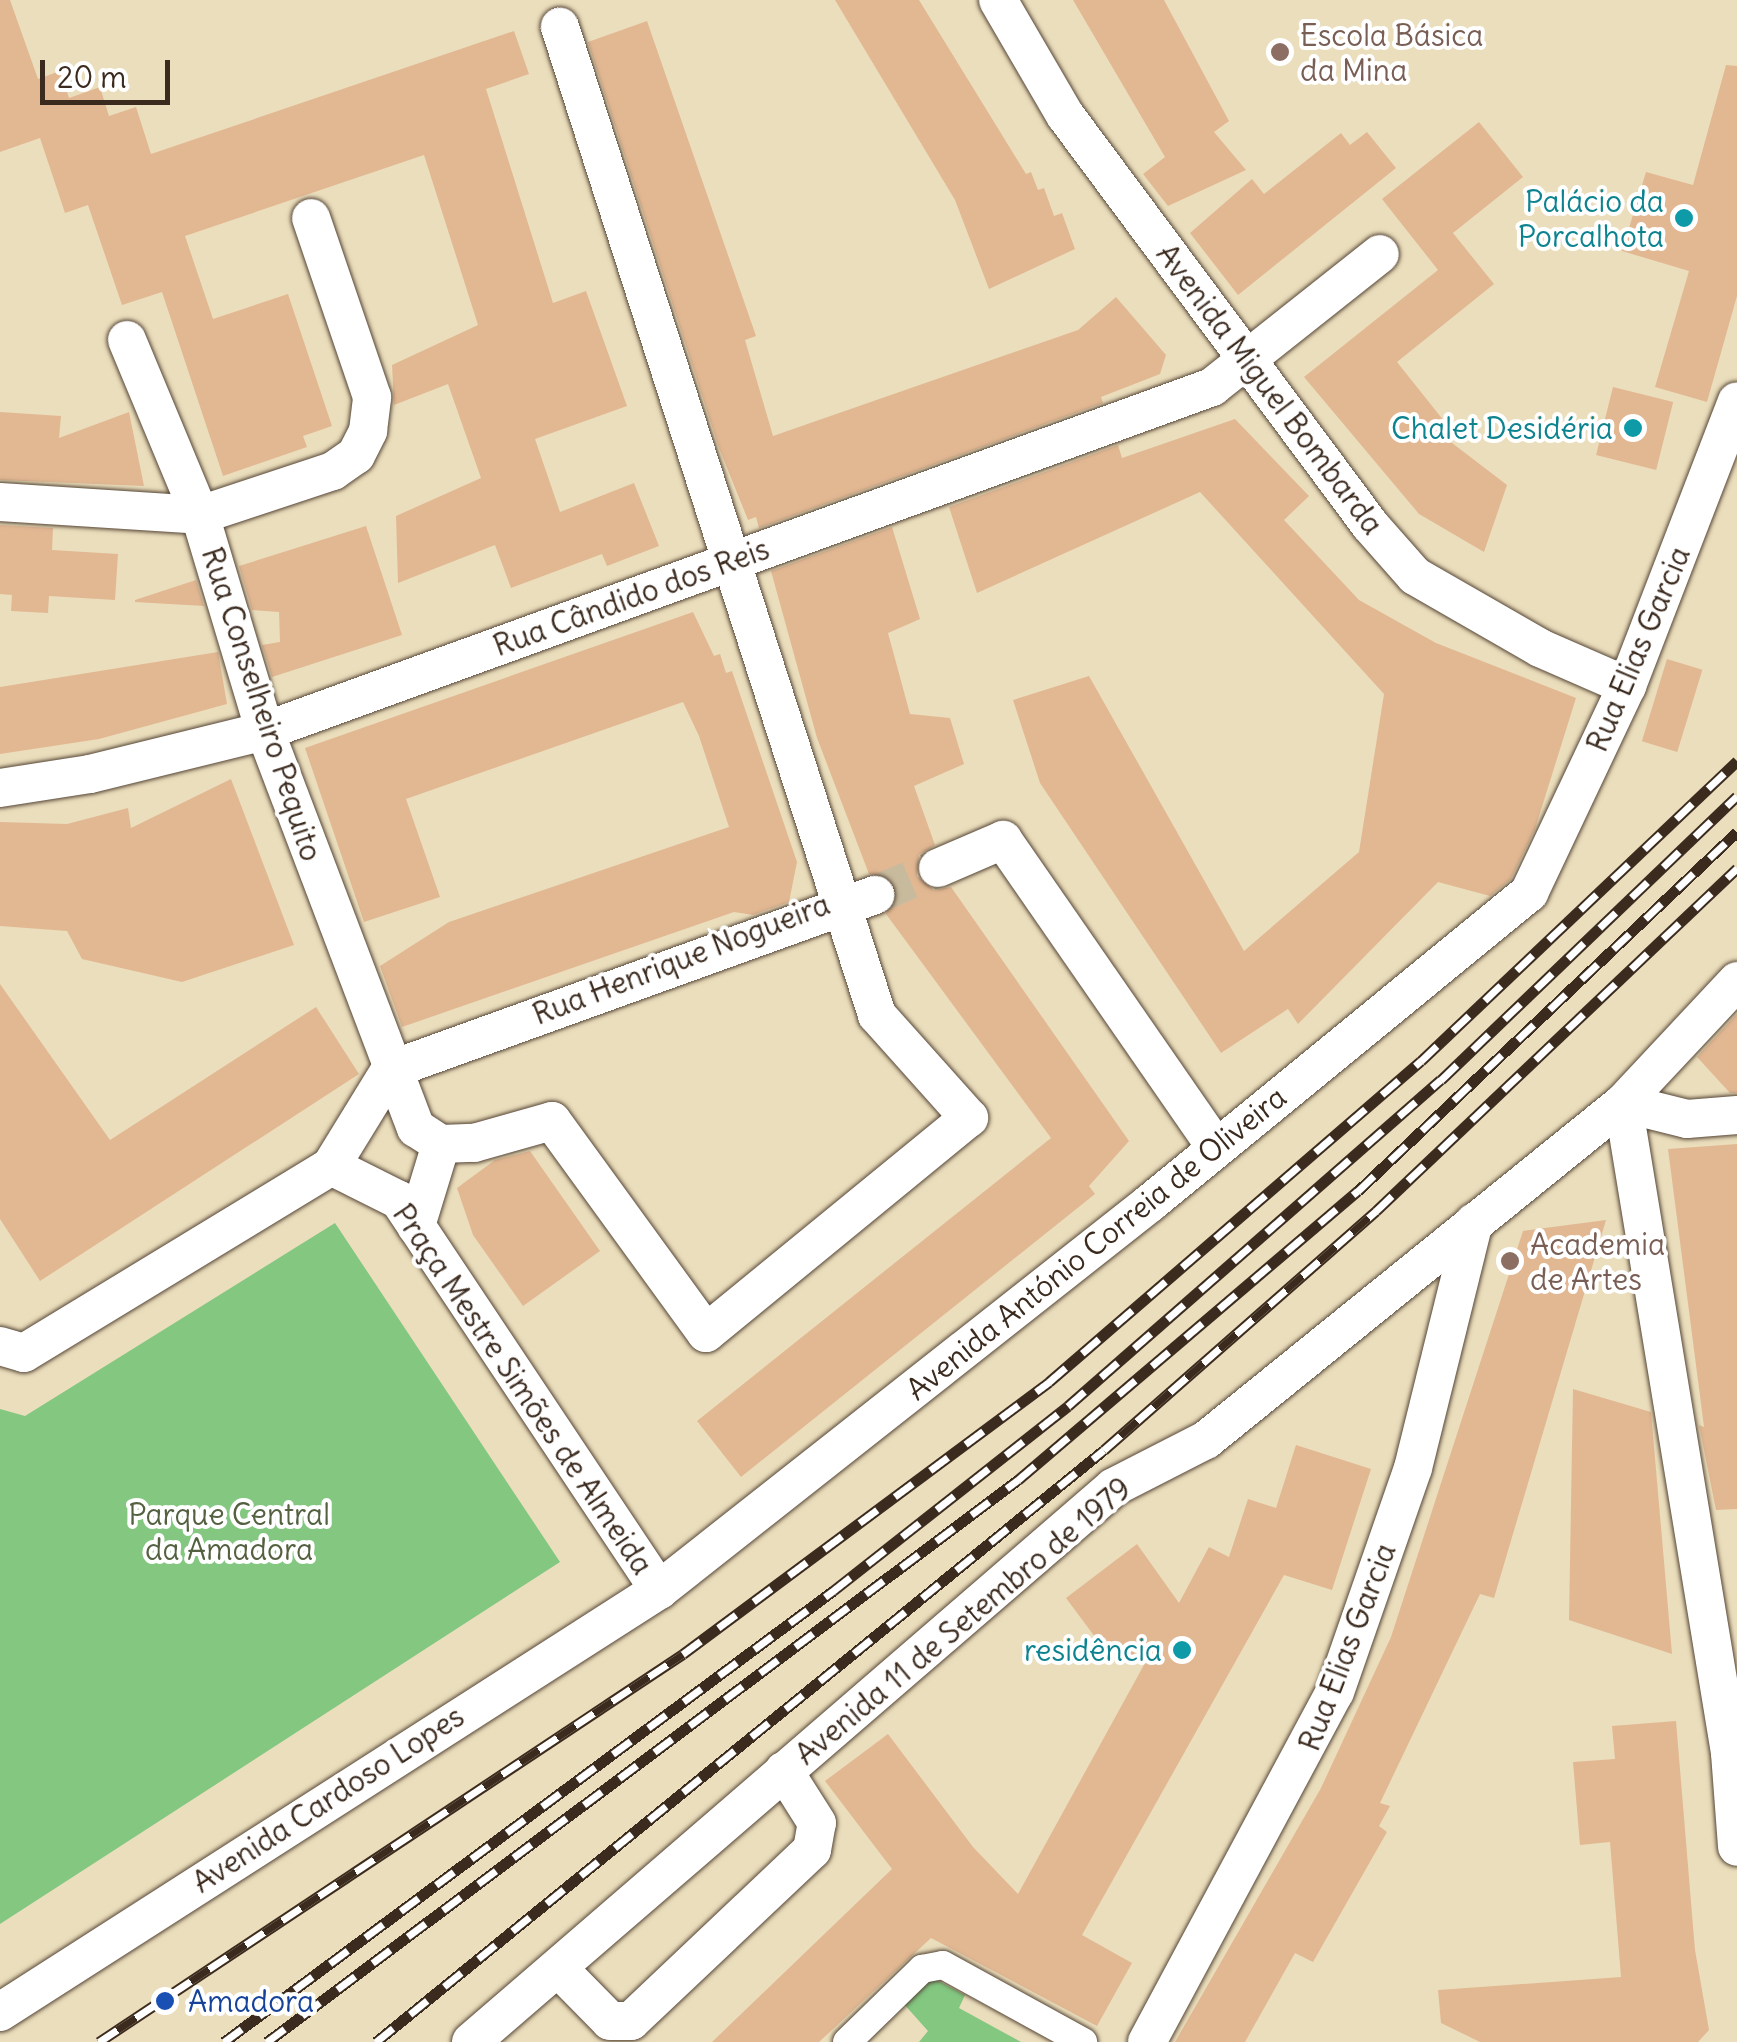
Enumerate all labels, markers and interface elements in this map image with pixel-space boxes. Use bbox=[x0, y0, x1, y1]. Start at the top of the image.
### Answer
place label: Escola Básica da Mina bbox=[1300, 17, 1483, 88]
scale bar bbox=[45, 40, 175, 102]
marker: Escola Básica da Mina bbox=[1269, 41, 1291, 63]
text: 20 m bbox=[57, 58, 127, 96]
place label: Palácio da Porcalhota bbox=[1518, 183, 1664, 254]
marker: Palácio da Porcalhota bbox=[1673, 207, 1695, 229]
street label: Avenida Miguel Bombarda bbox=[1149, 237, 1391, 541]
place label: Chalet Desidéria bbox=[1391, 410, 1613, 446]
marker: Chalet Desidéria bbox=[1622, 417, 1644, 439]
street label: Rua Cândido dos Reis bbox=[488, 530, 774, 664]
street label: Rua Elias Garcia bbox=[1579, 541, 1697, 757]
street label: Rua Conselheiro Pequito bbox=[194, 543, 330, 865]
street label: Rua Henrique Nogueira bbox=[527, 886, 835, 1032]
street label: Avenida António Correia de Oliveira bbox=[899, 1079, 1293, 1407]
street label: Praça Mestre Simões de Almeida bbox=[385, 1197, 661, 1581]
place label: Academia de Artes bbox=[1530, 1226, 1665, 1296]
marker: Academia de Artes bbox=[1499, 1250, 1521, 1272]
street label: Avenida 11 de Setembro de 1979 bbox=[788, 1470, 1138, 1772]
park label: Parque Central da Amadora bbox=[128, 1496, 330, 1566]
street label: Rua Elias Garcia bbox=[1291, 1538, 1403, 1756]
place label: residência bbox=[1024, 1632, 1162, 1668]
marker: residência bbox=[1171, 1639, 1193, 1661]
street label: Avenida Cardoso Lopes bbox=[186, 1698, 470, 1900]
place label: Amadora bbox=[188, 1983, 314, 2019]
marker: Amadora bbox=[152, 1988, 178, 2014]

